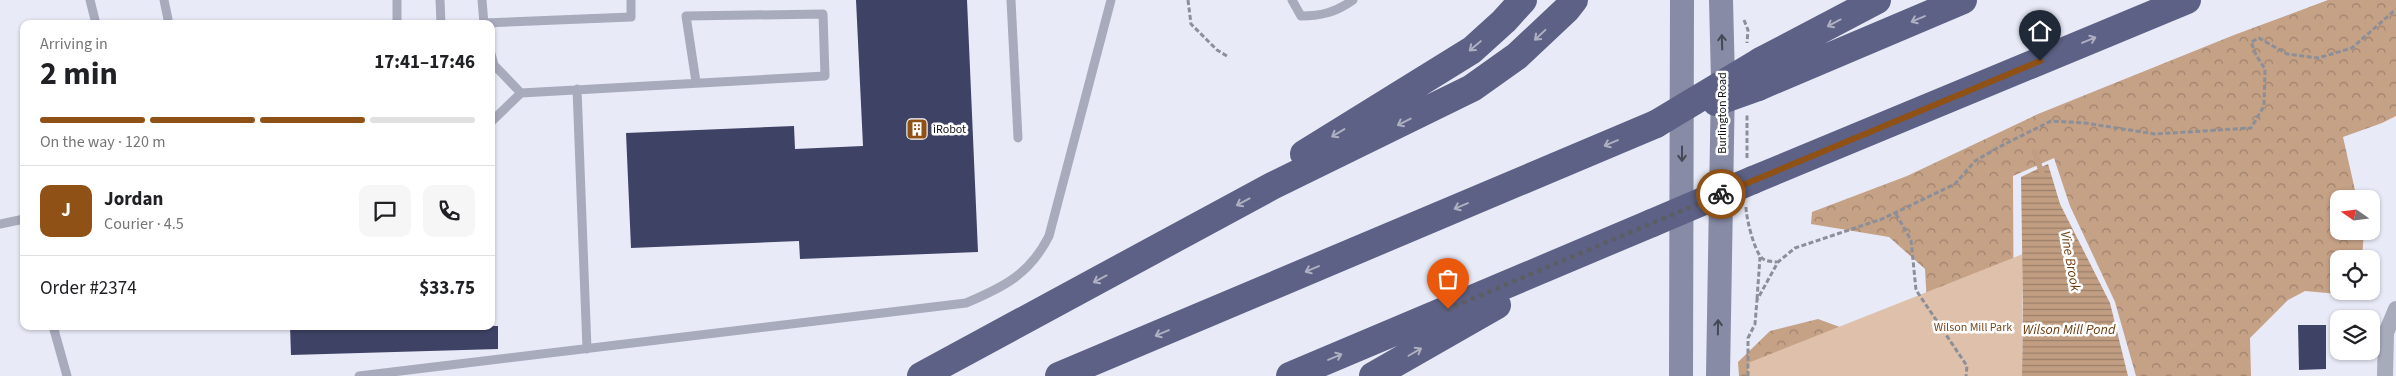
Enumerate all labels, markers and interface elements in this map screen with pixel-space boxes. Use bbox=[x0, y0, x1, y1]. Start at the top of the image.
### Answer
pin bbox=[2019, 10, 2061, 61]
one-way arrow bbox=[1911, 15, 1927, 24]
icon: home bbox=[2026, 17, 2054, 45]
one-way arrow bbox=[1827, 19, 1842, 28]
one-way arrow bbox=[1533, 29, 1546, 41]
text: Arriving in bbox=[40, 33, 108, 55]
one-way arrow bbox=[1717, 35, 1726, 51]
one-way arrow bbox=[2081, 35, 2096, 45]
one-way arrow bbox=[1469, 41, 1482, 52]
text: 17:41–17:46 bbox=[374, 49, 475, 76]
text: 2 min bbox=[40, 51, 118, 97]
street label: Burlington Road bbox=[1714, 72, 1731, 154]
building icon: iRobot bbox=[905, 117, 929, 141]
one-way arrow bbox=[1397, 118, 1412, 127]
place label: iRobot bbox=[933, 121, 966, 138]
one-way arrow bbox=[1332, 128, 1346, 138]
text: On the way · 120 m bbox=[40, 131, 165, 153]
one-way arrow bbox=[1604, 139, 1619, 149]
one-way arrow bbox=[1677, 145, 1687, 161]
courier bbox=[1696, 169, 1746, 219]
icon: bike bbox=[1707, 180, 1735, 208]
button: chat bbox=[359, 185, 411, 237]
button: phone bbox=[423, 185, 475, 237]
text: Jordan bbox=[104, 186, 163, 213]
north arrow bbox=[2330, 190, 2380, 240]
map controls bbox=[2330, 190, 2380, 360]
text: J bbox=[61, 197, 71, 224]
one-way arrow bbox=[1235, 197, 1250, 207]
one-way arrow bbox=[1454, 202, 1469, 212]
text: Courier · 4.5 bbox=[104, 213, 184, 235]
water label: Vine Brook bbox=[2055, 229, 2085, 293]
button: locate bbox=[2330, 250, 2380, 300]
pin bbox=[1427, 258, 1469, 309]
one-way arrow bbox=[1305, 265, 1320, 275]
icon: bag bbox=[1434, 265, 1462, 293]
one-way arrow bbox=[1092, 274, 1107, 284]
text: Order #2374 bbox=[40, 275, 137, 302]
text: $33.75 bbox=[419, 275, 475, 302]
button: layers bbox=[2330, 310, 2380, 360]
park label: Wilson Mill Park bbox=[1934, 319, 2012, 336]
one-way arrow bbox=[1714, 320, 1723, 336]
water label: Wilson Mill Pond bbox=[2023, 320, 2116, 340]
one-way arrow bbox=[1155, 328, 1170, 338]
one-way arrow bbox=[1407, 346, 1421, 356]
one-way arrow bbox=[1327, 352, 1342, 361]

